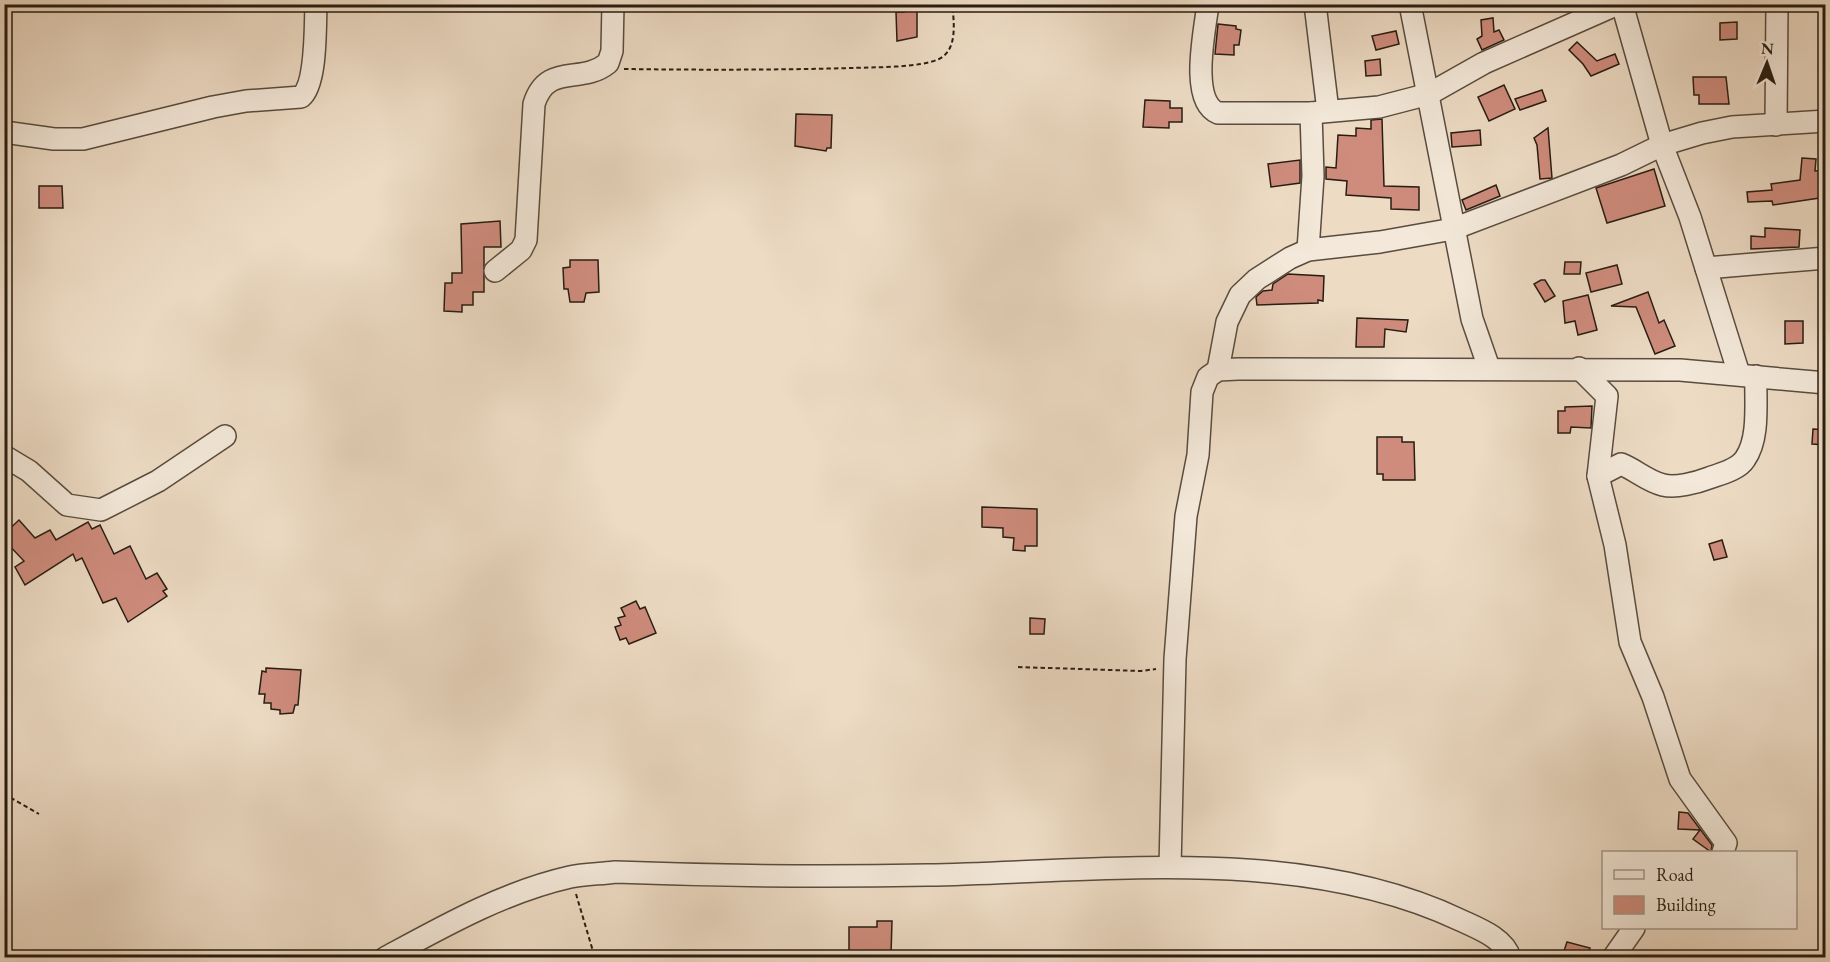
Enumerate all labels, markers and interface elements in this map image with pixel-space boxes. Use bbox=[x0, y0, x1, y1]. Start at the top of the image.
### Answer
north arrow bbox=[1737, 33, 1797, 93]
text: N bbox=[1761, 38, 1774, 59]
legend bbox=[1602, 851, 1797, 929]
text: Road bbox=[1656, 863, 1695, 886]
text: Building bbox=[1656, 893, 1716, 916]

